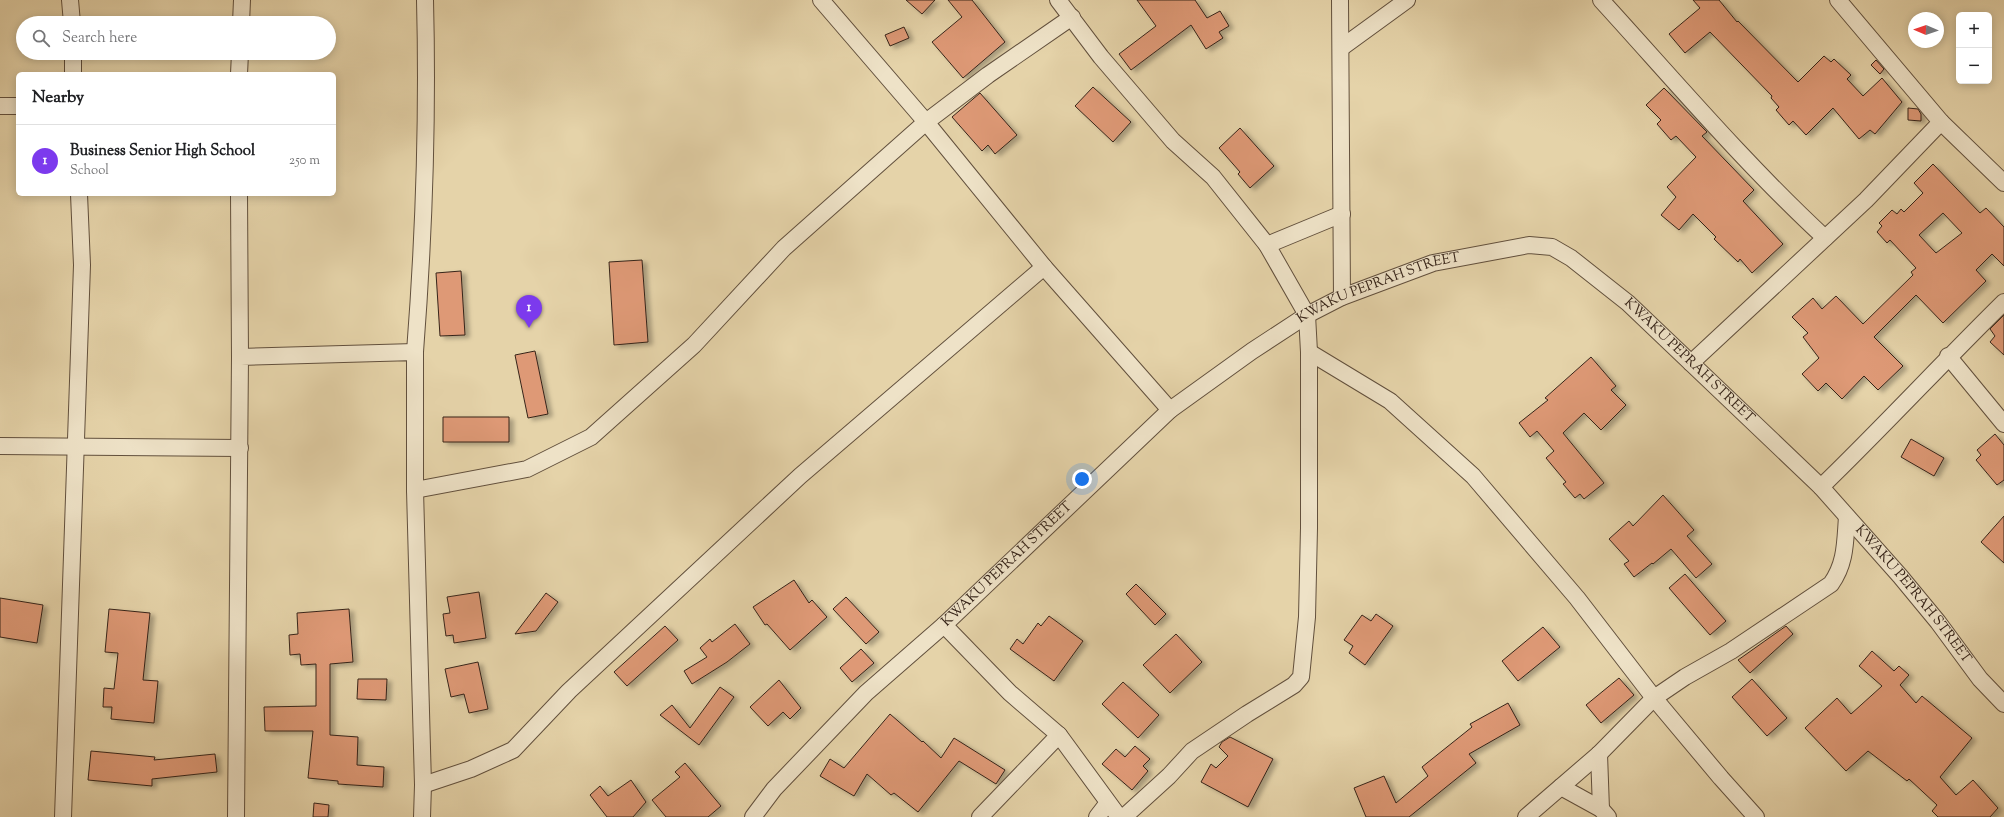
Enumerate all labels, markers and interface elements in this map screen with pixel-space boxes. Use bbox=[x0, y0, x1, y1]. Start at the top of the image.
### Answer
north arrow bbox=[1908, 12, 1944, 48]
map controls bbox=[1956, 12, 1992, 84]
button: + bbox=[1956, 12, 1992, 48]
search box bbox=[16, 16, 336, 60]
icon: search bbox=[30, 27, 52, 49]
text: Search here bbox=[62, 28, 137, 49]
button: − bbox=[1956, 48, 1992, 84]
text: Nearby bbox=[32, 86, 84, 110]
text: Business Senior High School bbox=[70, 141, 255, 162]
text: 1 bbox=[43, 152, 47, 170]
text: 250 m bbox=[289, 152, 320, 170]
text: School bbox=[70, 162, 109, 180]
street label: KWAKU PEPRAH STREET bbox=[1293, 248, 1462, 329]
street label: KWAKU PEPRAH STREET bbox=[1619, 294, 1759, 428]
pin: 1 bbox=[516, 295, 542, 328]
your location bbox=[1072, 469, 1092, 489]
street label: KWAKU PEPRAH STREET bbox=[938, 497, 1077, 632]
street label: KWAKU PEPRAH STREET bbox=[1850, 521, 1976, 668]

